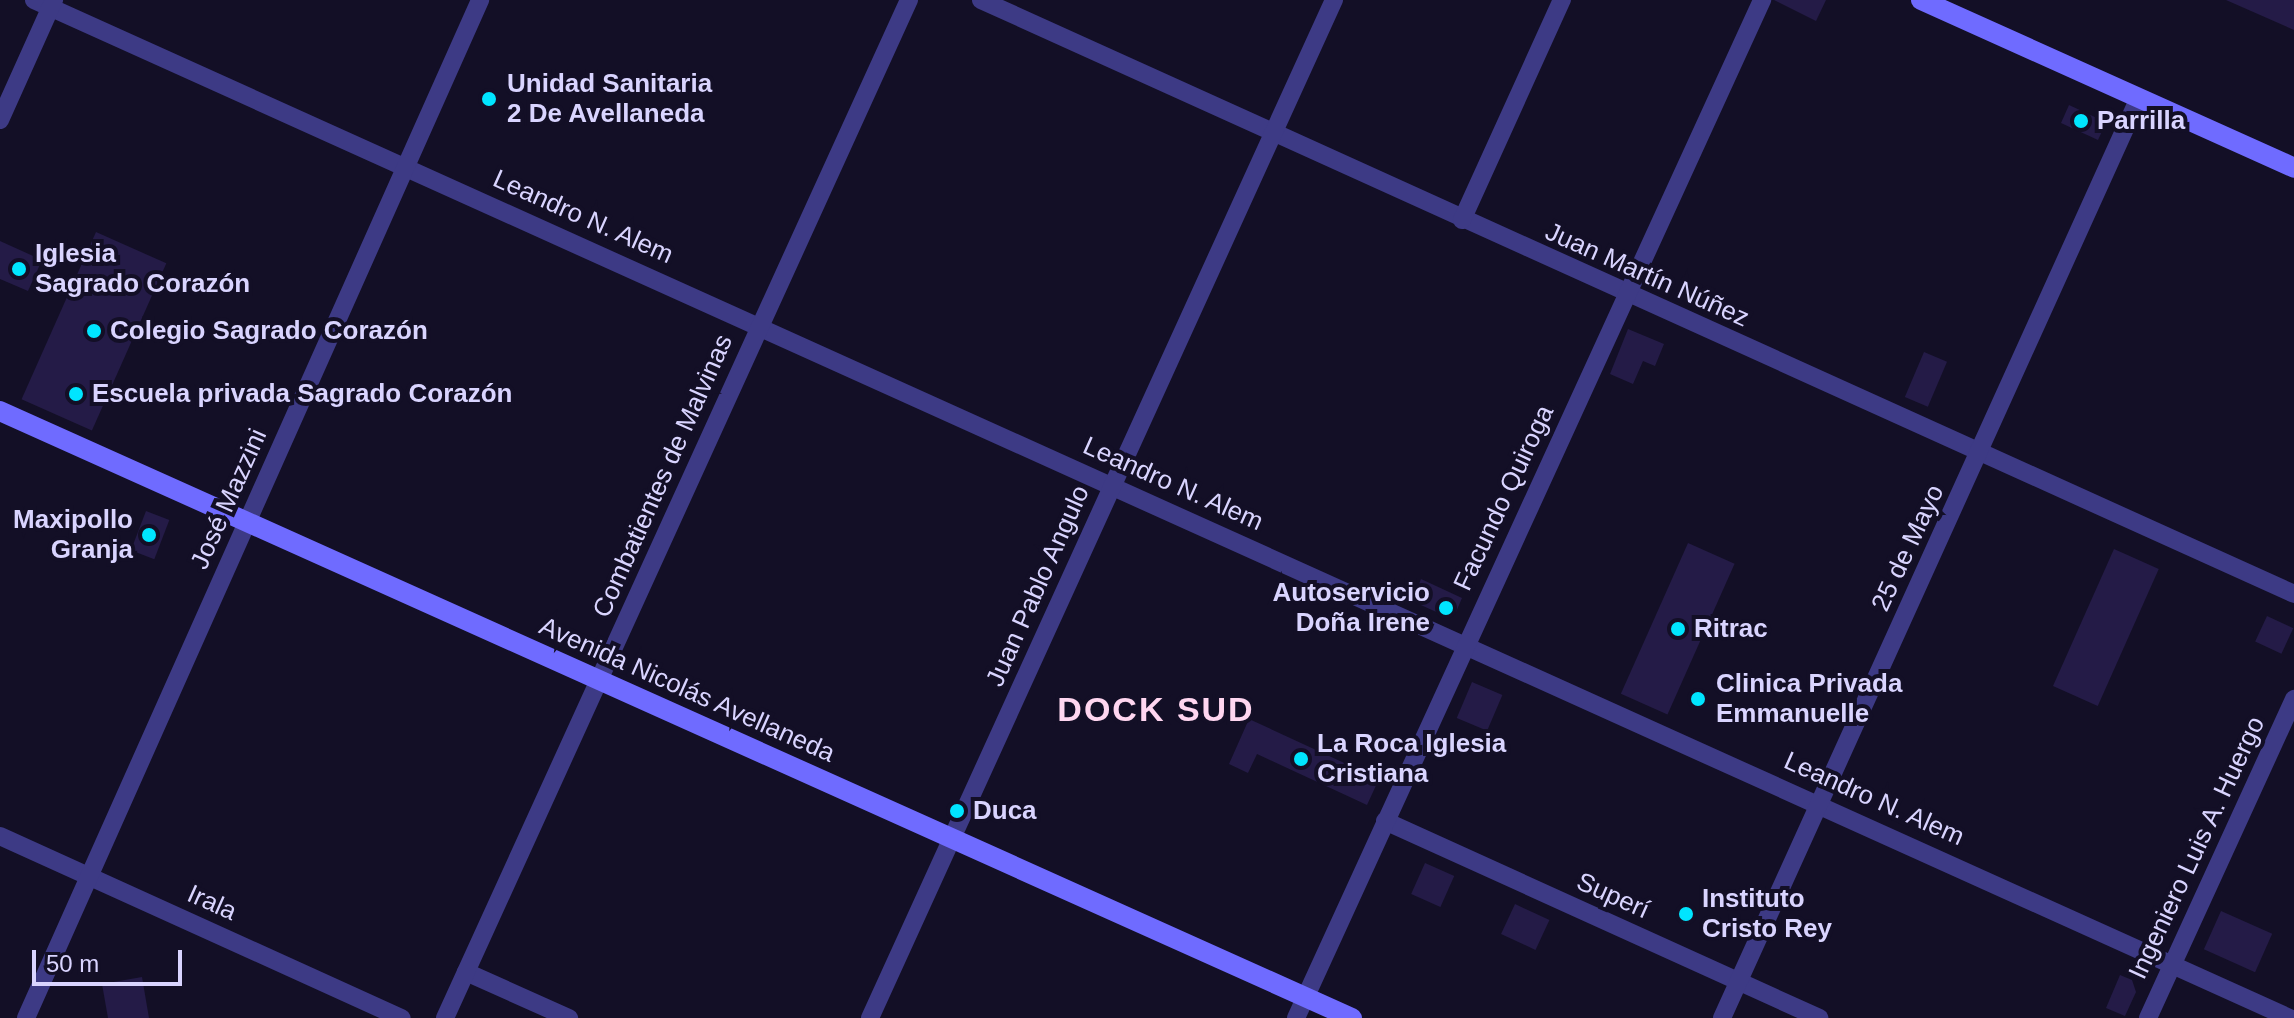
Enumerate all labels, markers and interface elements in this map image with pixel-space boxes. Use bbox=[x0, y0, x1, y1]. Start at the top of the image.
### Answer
place label: Unidad Sanitaria 2 De Avellaneda bbox=[507, 68, 712, 130]
marker: Unidad Sanitaria 2 De Avellaneda bbox=[478, 88, 500, 110]
place label: Parrilla bbox=[2097, 105, 2185, 137]
marker: Parrilla bbox=[2072, 112, 2090, 130]
street label: Leandro N. Alem bbox=[488, 163, 678, 271]
street label: Juan Martín Núñez bbox=[1540, 216, 1754, 334]
place label: Iglesia Sagrado Corazón bbox=[35, 238, 250, 300]
marker: Iglesia Sagrado Corazón bbox=[10, 260, 28, 278]
place label: Colegio Sagrado Corazón bbox=[110, 315, 428, 347]
marker: Colegio Sagrado Corazón bbox=[85, 322, 103, 340]
street label: Combatientes de Malvinas bbox=[586, 330, 740, 622]
place label: Escuela privada Sagrado Corazón bbox=[92, 378, 512, 410]
marker: Escuela privada Sagrado Corazón bbox=[67, 385, 85, 403]
street label: Facundo Quiroga bbox=[1447, 400, 1561, 596]
street label: José Mazzini bbox=[184, 424, 274, 574]
street label: Leandro N. Alem bbox=[1078, 430, 1268, 538]
street label: Juan Pablo Angulo bbox=[979, 480, 1097, 692]
street label: 25 de Mayo bbox=[1865, 480, 1951, 616]
place label: Maxipollo Granja bbox=[13, 504, 133, 566]
marker: Maxipollo Granja bbox=[140, 526, 158, 544]
place label: Autoservicio Doña Irene bbox=[1273, 577, 1430, 638]
marker: Autoservicio Doña Irene bbox=[1437, 599, 1455, 617]
street label: Avenida Nicolás Avellaneda bbox=[534, 610, 840, 770]
place label: Ritrac bbox=[1694, 613, 1768, 645]
marker: Ritrac bbox=[1669, 620, 1687, 638]
place label: Clinica Privada Emmanuelle bbox=[1716, 668, 1902, 730]
marker: Clinica Privada Emmanuelle bbox=[1687, 688, 1709, 710]
district label: DOCK SUD bbox=[1057, 690, 1255, 730]
street label: Ingeniero Luis A. Huergo bbox=[2122, 711, 2272, 985]
place label: La Roca Iglesia Cristiana bbox=[1317, 728, 1506, 790]
street label: Leandro N. Alem bbox=[1779, 745, 1969, 853]
marker: La Roca Iglesia Cristiana bbox=[1292, 750, 1310, 768]
place label: Duca bbox=[973, 795, 1037, 827]
marker: Duca bbox=[948, 802, 966, 820]
street label: Superí bbox=[1572, 866, 1654, 926]
street label: Irala bbox=[183, 878, 241, 928]
place label: Instituto Cristo Rey bbox=[1702, 883, 1832, 944]
marker: Instituto Cristo Rey bbox=[1677, 905, 1695, 923]
scale bar bbox=[36, 934, 186, 984]
text: 50 m bbox=[46, 950, 99, 977]

